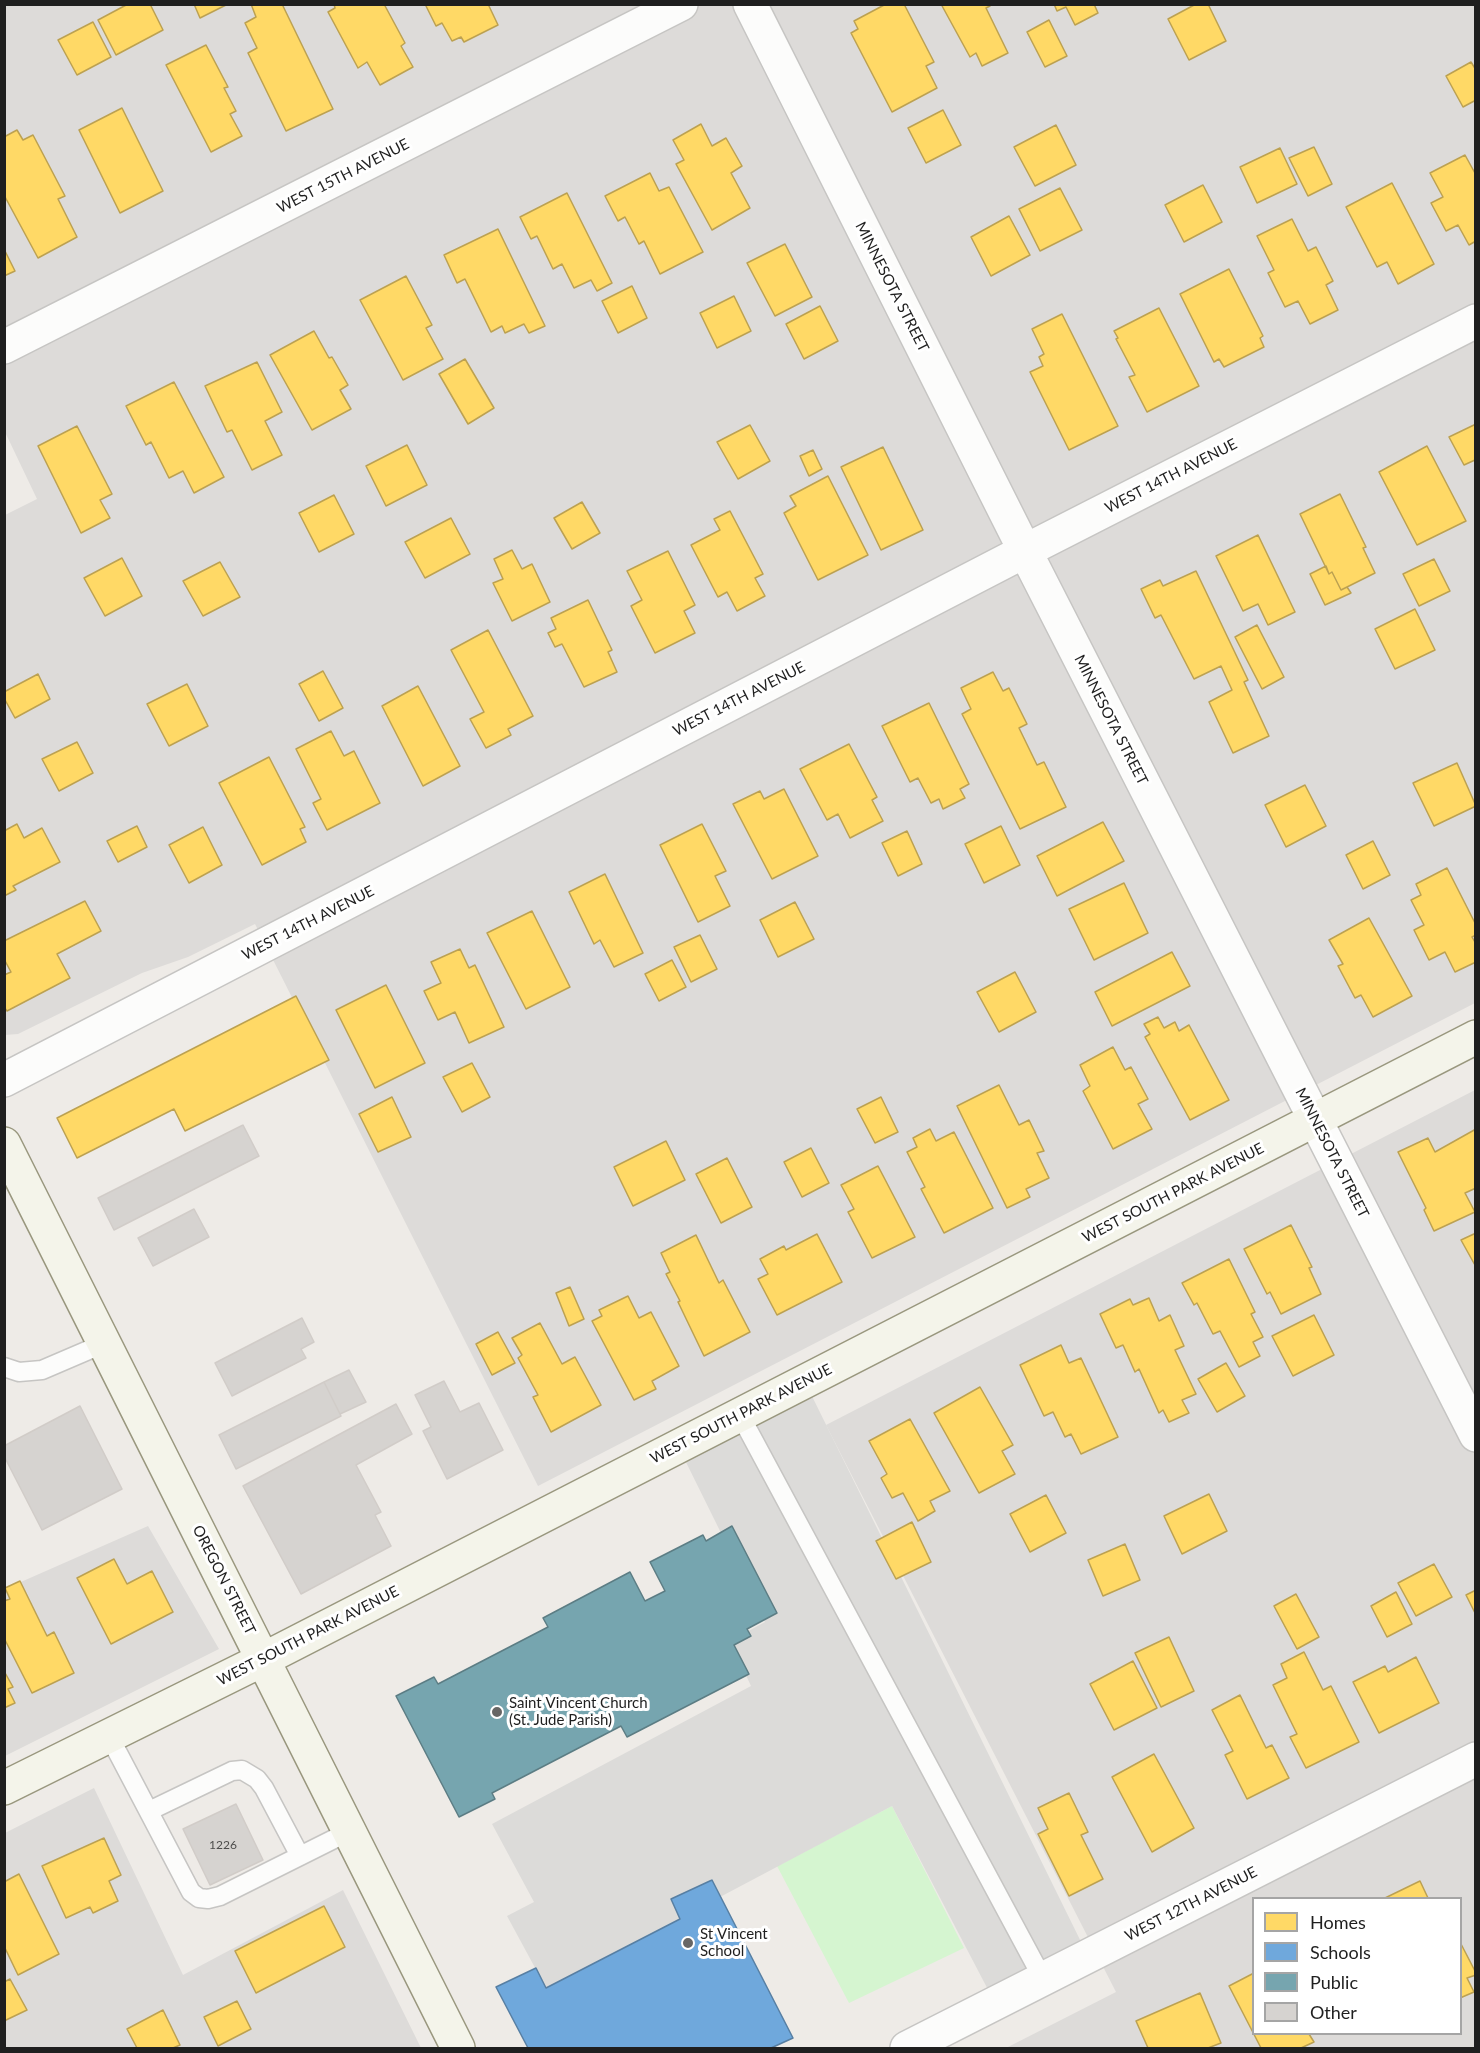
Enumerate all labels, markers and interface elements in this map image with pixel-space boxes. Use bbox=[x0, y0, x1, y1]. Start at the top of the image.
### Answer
street label: WEST 15TH AVENUE bbox=[274, 135, 412, 217]
street label: MINNESOTA STREET bbox=[851, 219, 933, 355]
street label: WEST 14TH AVENUE bbox=[1102, 435, 1240, 517]
street label: MINNESOTA STREET bbox=[1070, 652, 1152, 788]
street label: WEST 14TH AVENUE bbox=[670, 658, 808, 740]
street label: WEST 14TH AVENUE bbox=[239, 882, 377, 964]
street label: MINNESOTA STREET bbox=[1291, 1085, 1373, 1221]
street label: WEST SOUTH PARK AVENUE bbox=[1079, 1139, 1267, 1247]
street label: WEST SOUTH PARK AVENUE bbox=[647, 1360, 835, 1468]
street label: OREGON STREET bbox=[189, 1522, 259, 1638]
street label: WEST SOUTH PARK AVENUE bbox=[214, 1582, 402, 1690]
place label: Saint Vincent Church (St. Jude Parish) bbox=[509, 1694, 648, 1729]
marker: Saint Vincent Church (St. Jude Parish) bbox=[490, 1705, 504, 1719]
house number: 1226 bbox=[209, 1838, 237, 1852]
street label: WEST 12TH AVENUE bbox=[1122, 1863, 1260, 1945]
legend bbox=[1252, 1897, 1462, 2035]
text: Homes bbox=[1310, 1911, 1366, 1933]
place label: St Vincent School bbox=[700, 1925, 768, 1960]
marker: St Vincent School bbox=[681, 1936, 695, 1950]
text: Schools bbox=[1310, 1941, 1371, 1963]
text: Public bbox=[1310, 1971, 1358, 1993]
text: Other bbox=[1310, 2001, 1357, 2023]

